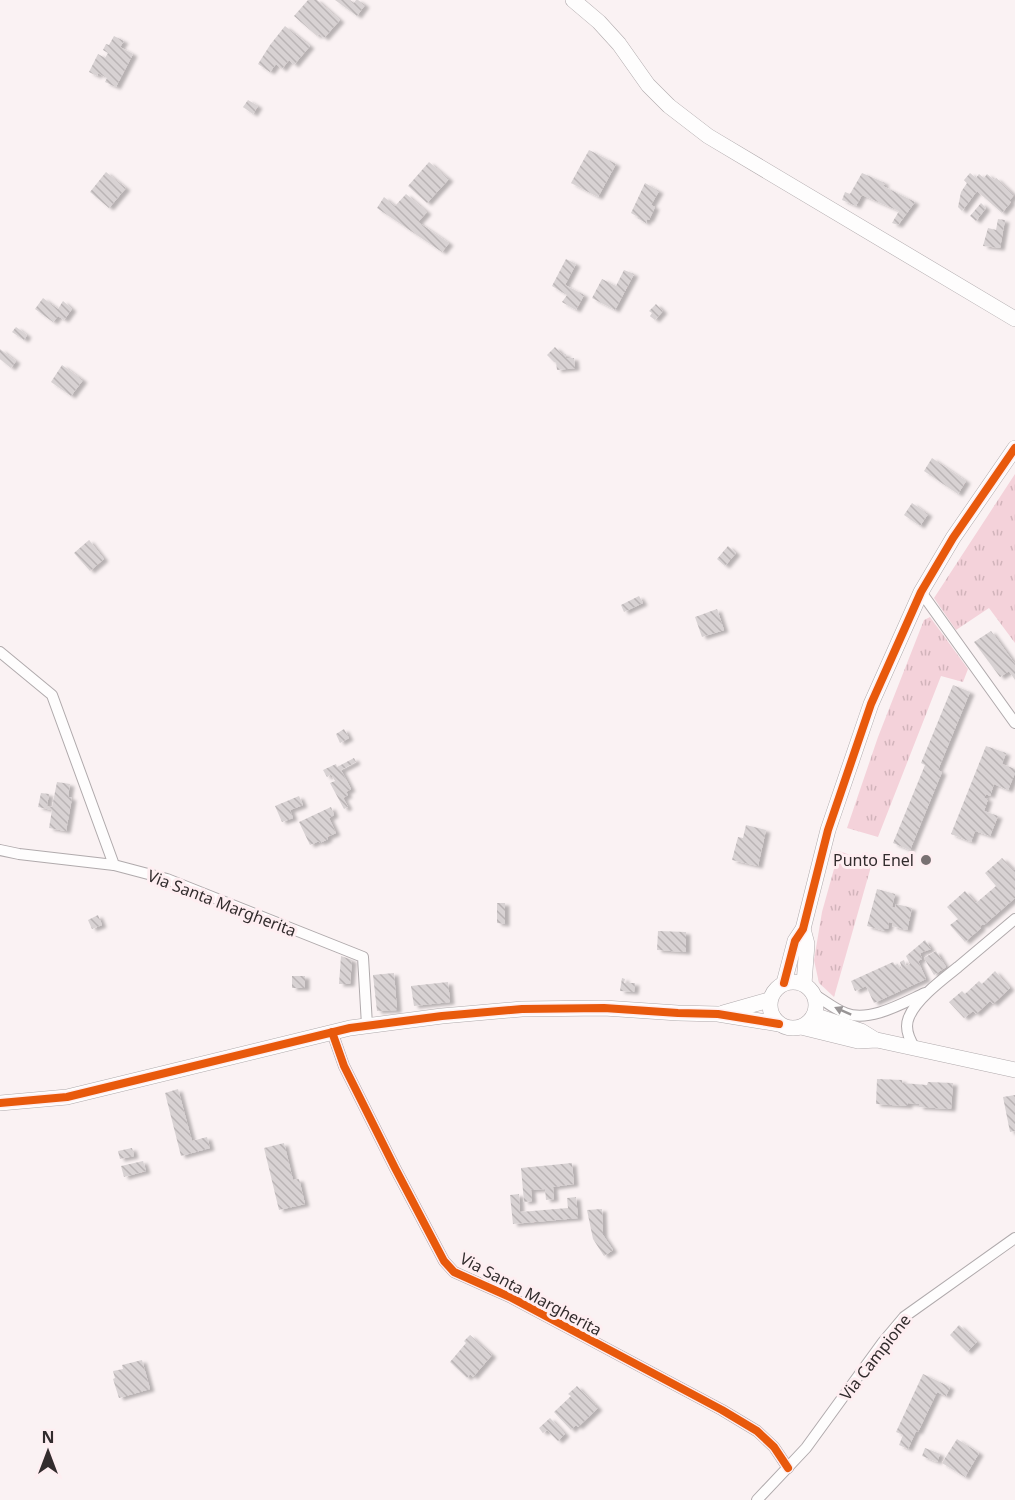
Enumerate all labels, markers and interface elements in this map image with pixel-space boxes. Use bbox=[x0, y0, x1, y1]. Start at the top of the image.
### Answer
place label: Punto Enel bbox=[833, 849, 914, 871]
marker: Punto Enel bbox=[919, 853, 933, 867]
street label: Via Santa Margherita bbox=[144, 864, 300, 942]
one-way arrow bbox=[834, 1006, 852, 1016]
street label: Via Santa Margherita bbox=[456, 1247, 606, 1341]
street label: Via Campione bbox=[834, 1309, 916, 1405]
north arrow bbox=[18, 1422, 78, 1482]
text: N bbox=[41, 1426, 55, 1448]

